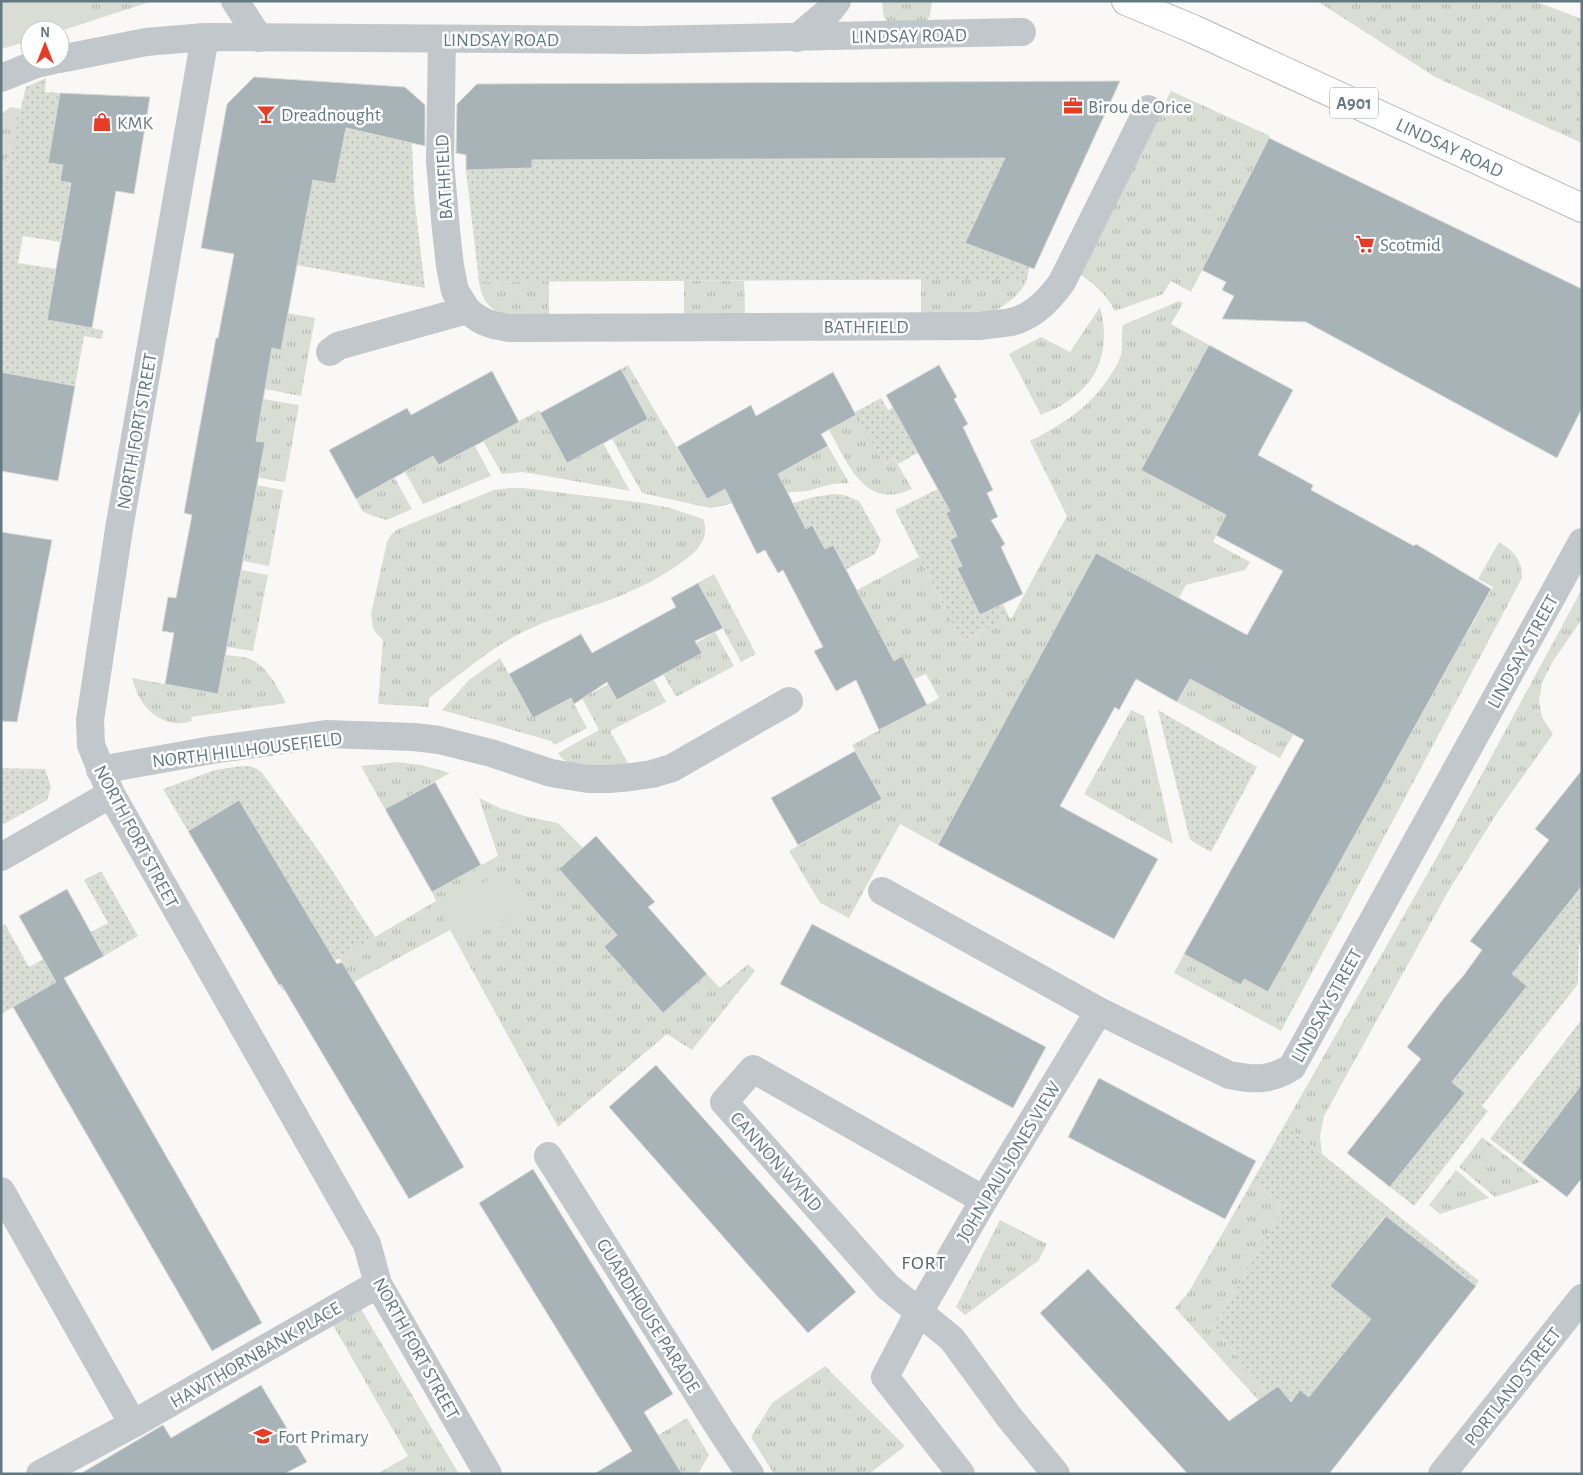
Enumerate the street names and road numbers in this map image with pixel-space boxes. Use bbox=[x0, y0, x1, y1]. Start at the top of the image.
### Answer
street label: LINDSAY ROAD bbox=[851, 26, 967, 47]
street label: LINDSAY ROAD bbox=[443, 31, 559, 50]
road number: A901 bbox=[1330, 88, 1378, 119]
street label: LINDSAY ROAD bbox=[1393, 115, 1506, 181]
street label: BATHFIELD bbox=[433, 134, 456, 220]
street label: BATHFIELD bbox=[823, 318, 909, 337]
street label: NORTH FORT STREET bbox=[114, 351, 161, 511]
street label: LINDSAY STREET bbox=[1484, 592, 1562, 712]
street label: NORTH HILLHOUSEFIELD bbox=[151, 729, 343, 772]
street label: NORTH FORT STREET bbox=[90, 762, 181, 911]
street label: LINDSAY STREET bbox=[1288, 946, 1366, 1066]
street label: JOHN PAUL JONES VIEW bbox=[954, 1078, 1065, 1245]
street label: CANNON WYND bbox=[726, 1108, 825, 1216]
street label: GUARDHOUSE PARADE bbox=[593, 1235, 703, 1396]
street label: NORTH FORT STREET bbox=[369, 1275, 462, 1423]
street label: HAWTHORNBANK PLACE bbox=[167, 1299, 344, 1412]
street label: PORTLAND STREET bbox=[1461, 1324, 1565, 1450]

